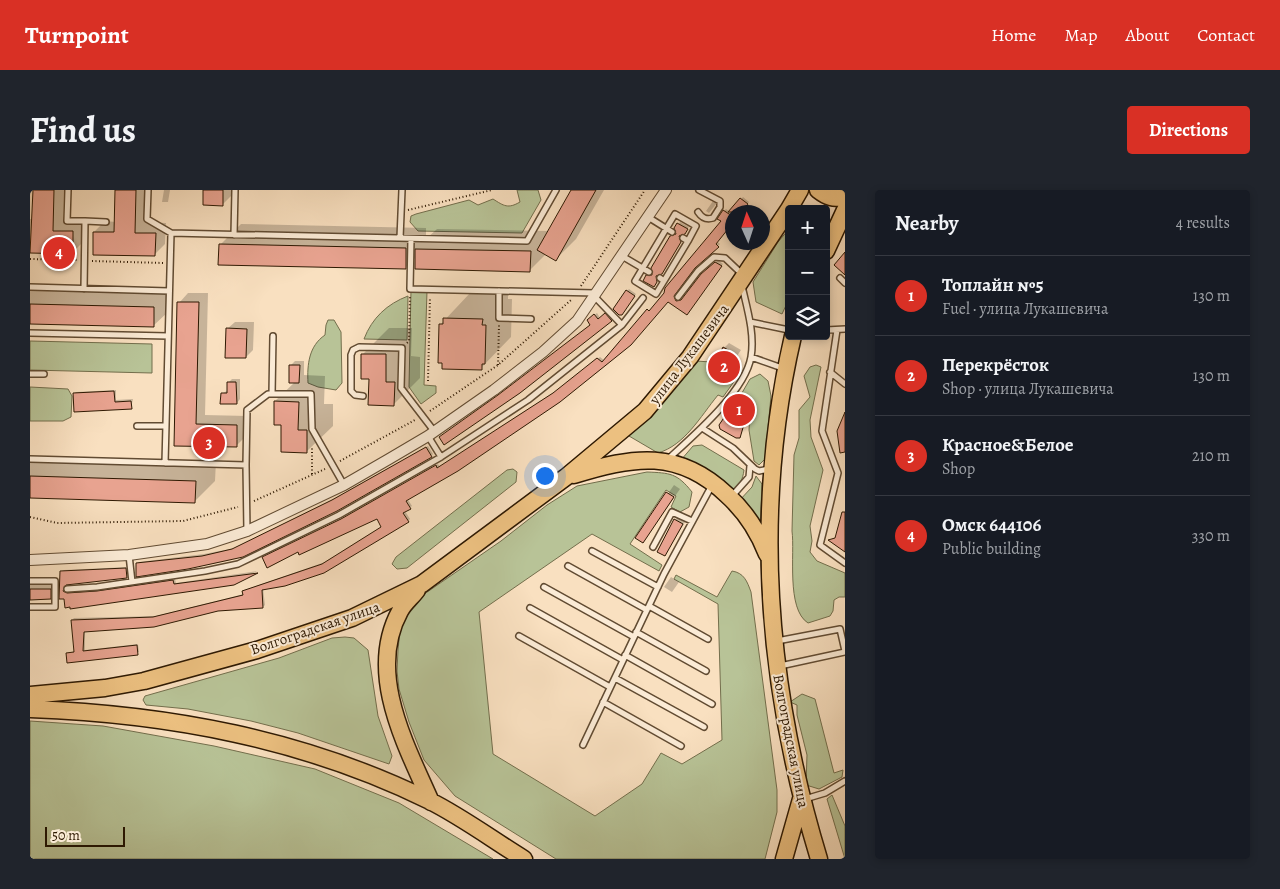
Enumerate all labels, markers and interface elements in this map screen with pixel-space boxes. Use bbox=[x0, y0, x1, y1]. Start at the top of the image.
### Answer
text: Turnpoint bbox=[25, 19, 129, 51]
text: Home bbox=[991, 23, 1036, 47]
text: Map bbox=[1064, 23, 1097, 47]
text: About bbox=[1125, 23, 1169, 47]
text: Contact bbox=[1197, 23, 1255, 47]
text: Find us bbox=[30, 106, 136, 154]
button: Directions bbox=[1127, 106, 1250, 154]
north arrow bbox=[725, 205, 770, 250]
map controls bbox=[785, 205, 830, 340]
button: + bbox=[785, 205, 830, 250]
text: Nearby bbox=[895, 209, 958, 237]
text: 4 results bbox=[1176, 212, 1230, 234]
pin: 4 bbox=[43, 234, 75, 272]
button: − bbox=[785, 250, 830, 295]
text: Топлайн №5 bbox=[942, 272, 1044, 298]
text: 1 bbox=[908, 285, 914, 307]
text: 130 m bbox=[1193, 285, 1230, 307]
button: layers bbox=[785, 295, 830, 340]
text: Fuel · улица Лукашевича bbox=[942, 298, 1108, 320]
street label: улица Лукашевича bbox=[644, 300, 733, 409]
pin: 2 bbox=[708, 348, 740, 386]
text: Перекрёсток bbox=[942, 352, 1049, 378]
text: 2 bbox=[907, 365, 915, 387]
text: 130 m bbox=[1193, 365, 1230, 387]
text: Shop · улица Лукашевича bbox=[942, 378, 1114, 400]
pin: 1 bbox=[723, 391, 755, 429]
pin: 3 bbox=[193, 424, 225, 462]
text: Красное&Белое bbox=[942, 432, 1074, 458]
text: 3 bbox=[908, 445, 914, 467]
text: 210 m bbox=[1192, 445, 1230, 467]
text: Shop bbox=[942, 458, 975, 480]
your location bbox=[532, 463, 558, 489]
text: Омск 644106 bbox=[942, 512, 1041, 538]
text: 4 bbox=[907, 525, 915, 547]
text: 330 m bbox=[1192, 525, 1230, 547]
text: Public building bbox=[942, 538, 1041, 560]
street label: Волгоградская улица bbox=[248, 596, 382, 660]
street label: Волгоградская улица bbox=[768, 673, 814, 810]
scale bar bbox=[45, 824, 125, 847]
text: 50 m bbox=[52, 826, 80, 845]

